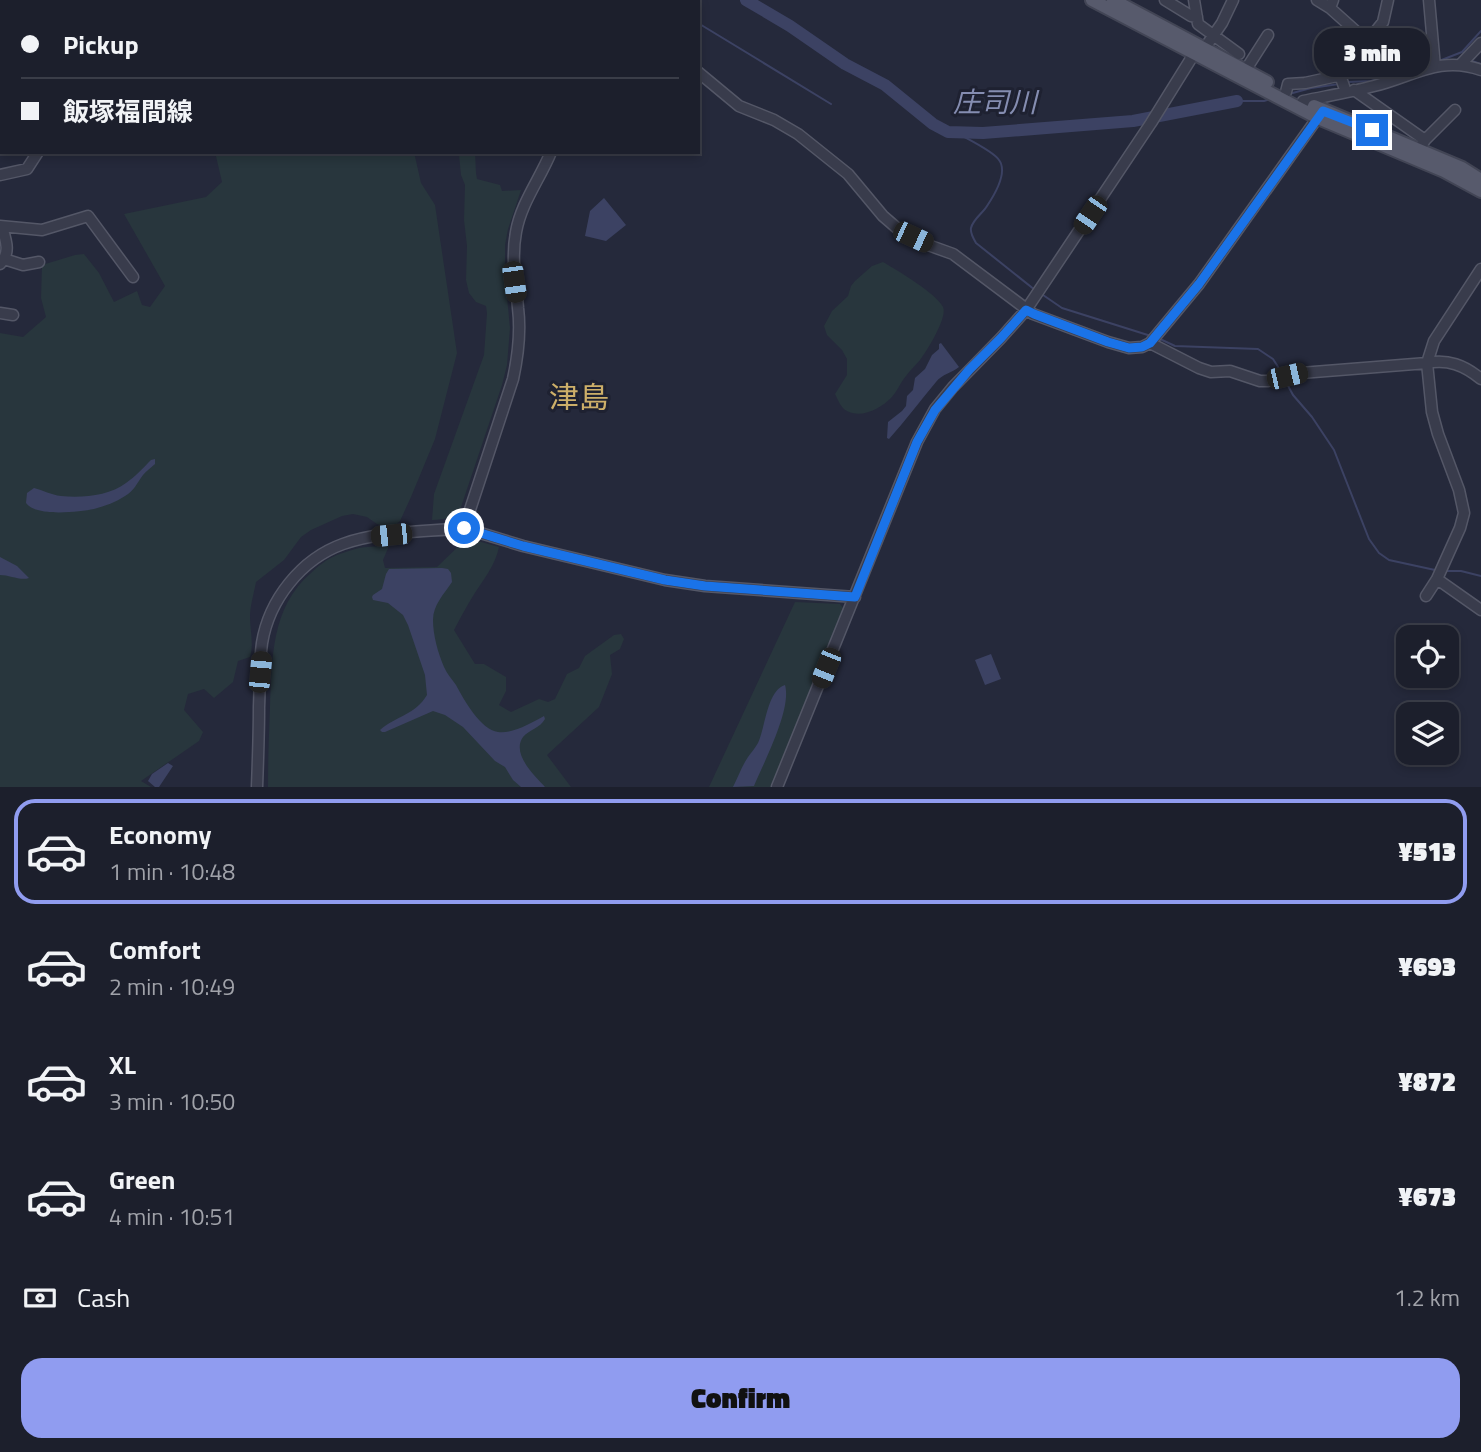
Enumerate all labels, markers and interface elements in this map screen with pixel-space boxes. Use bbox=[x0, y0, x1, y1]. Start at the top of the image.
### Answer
text: Pickup bbox=[63, 25, 139, 64]
callout: 3 min bbox=[1314, 29, 1430, 78]
text: 3 min bbox=[1343, 35, 1401, 70]
water label: 庄司川 bbox=[953, 80, 1040, 123]
text: 飯塚福間線 bbox=[63, 92, 193, 131]
route end bbox=[1356, 114, 1388, 146]
car bbox=[1070, 192, 1111, 238]
car bbox=[890, 219, 937, 255]
car bbox=[501, 260, 528, 304]
car bbox=[1265, 361, 1310, 391]
district label: 津島 bbox=[549, 374, 609, 420]
route start bbox=[448, 512, 480, 544]
car bbox=[370, 522, 413, 548]
map controls bbox=[1396, 625, 1459, 765]
button: locate bbox=[1396, 625, 1459, 688]
car bbox=[809, 645, 844, 691]
car bbox=[248, 650, 273, 694]
button: layers bbox=[1396, 702, 1459, 765]
text: Economy bbox=[109, 815, 211, 854]
icon: car bbox=[25, 820, 88, 883]
text: ¥513 bbox=[1398, 832, 1456, 871]
text: 1 min · 10:48 bbox=[109, 854, 235, 889]
text: Comfort bbox=[109, 930, 201, 969]
icon: car bbox=[25, 935, 88, 998]
text: ¥693 bbox=[1398, 947, 1456, 986]
text: 2 min · 10:49 bbox=[109, 969, 235, 1004]
text: XL bbox=[109, 1045, 136, 1084]
icon: car bbox=[25, 1050, 88, 1113]
text: ¥872 bbox=[1398, 1062, 1456, 1101]
text: 3 min · 10:50 bbox=[109, 1084, 235, 1119]
text: Green bbox=[109, 1160, 175, 1199]
icon: car bbox=[25, 1165, 88, 1228]
text: ¥673 bbox=[1398, 1177, 1456, 1216]
text: 4 min · 10:51 bbox=[109, 1199, 235, 1234]
text: Cash bbox=[77, 1278, 130, 1317]
icon: cash bbox=[21, 1279, 59, 1317]
text: 1.2 km bbox=[1394, 1280, 1460, 1315]
button: Confirm bbox=[21, 1358, 1460, 1438]

